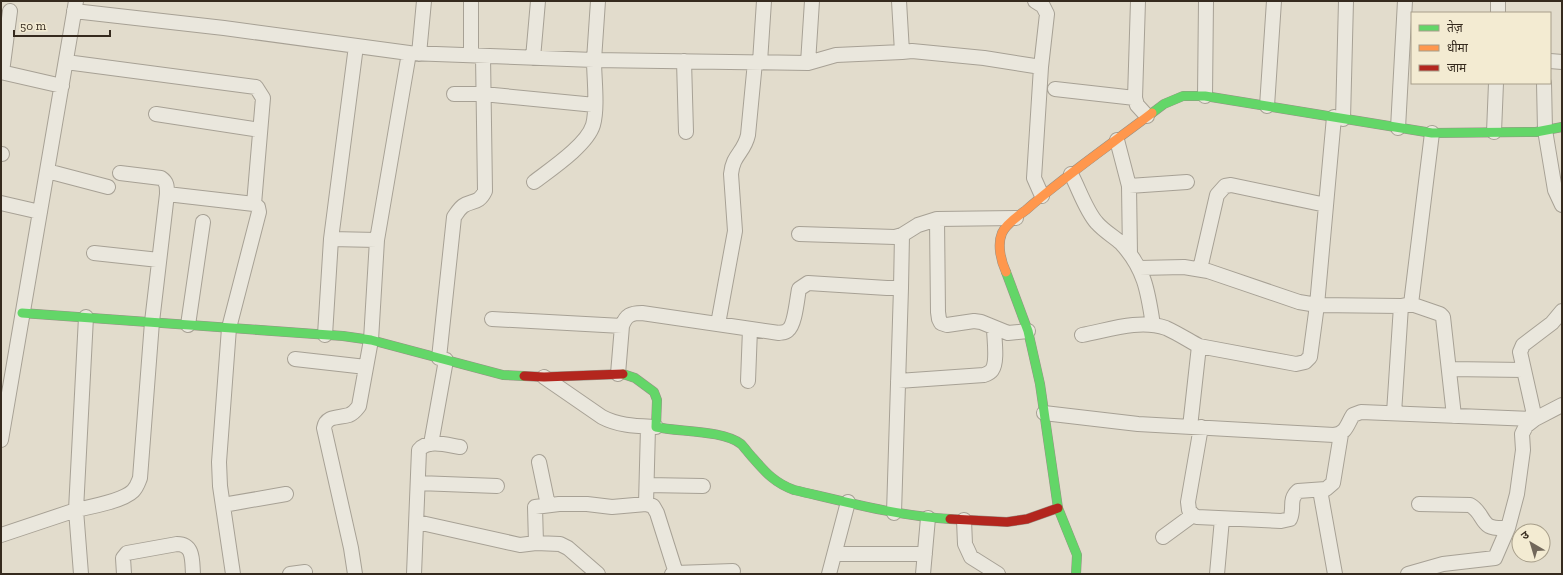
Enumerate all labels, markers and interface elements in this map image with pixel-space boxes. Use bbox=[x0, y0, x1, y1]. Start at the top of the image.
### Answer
scale bar bbox=[14, 12, 110, 38]
legend bbox=[1411, 12, 1551, 84]
text: 50 m bbox=[20, 19, 47, 33]
text: तेज़ bbox=[1447, 20, 1464, 35]
text: धीमा bbox=[1447, 40, 1469, 55]
text: जाम bbox=[1447, 61, 1467, 75]
north arrow bbox=[1511, 523, 1551, 563]
text: उ bbox=[1519, 528, 1532, 543]

